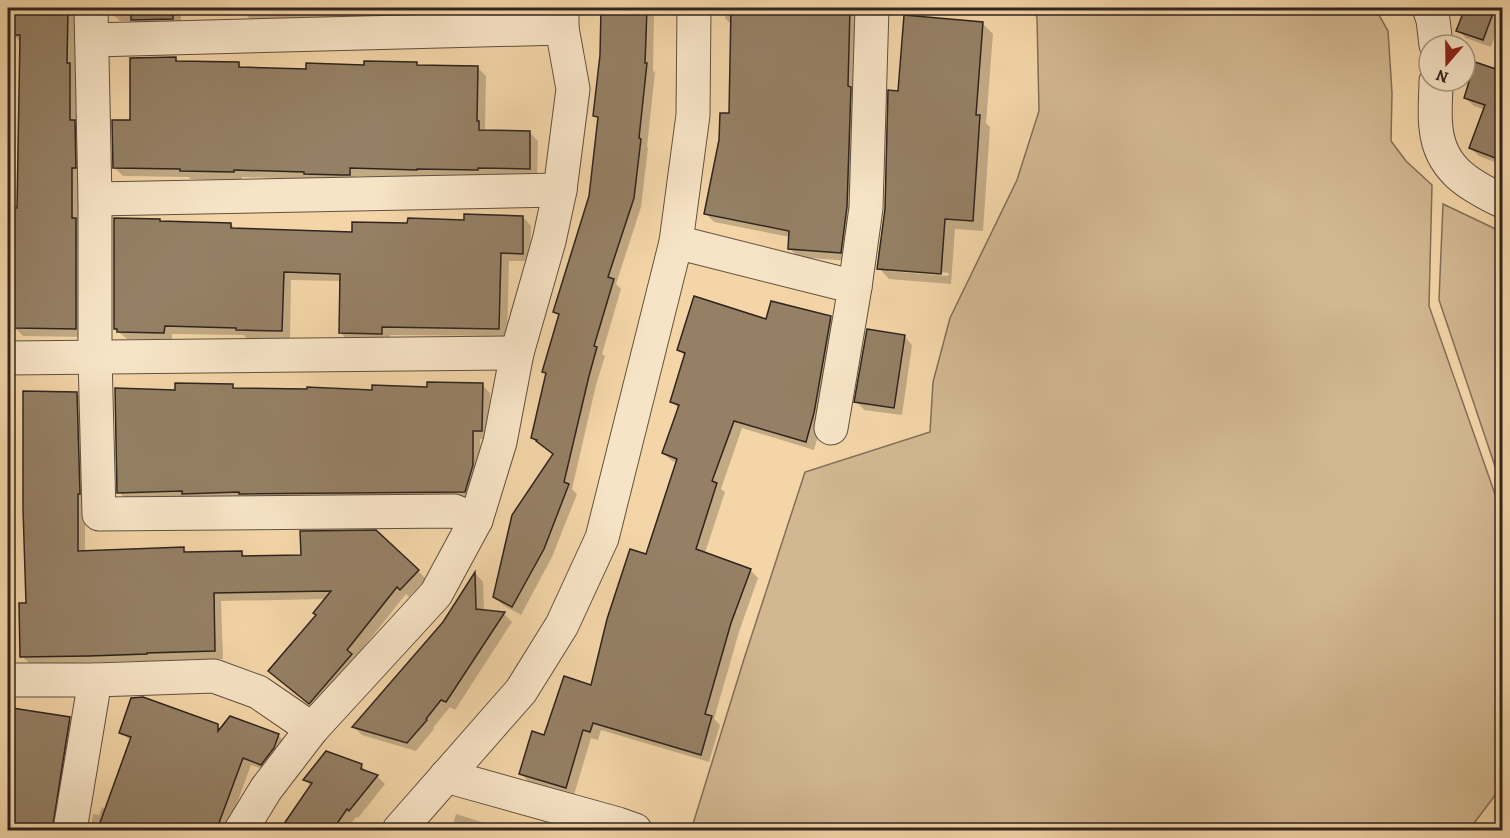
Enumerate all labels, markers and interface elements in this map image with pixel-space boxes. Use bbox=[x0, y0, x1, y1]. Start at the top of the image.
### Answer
north arrow bbox=[1417, 33, 1477, 93]
text: N bbox=[1433, 64, 1451, 88]

